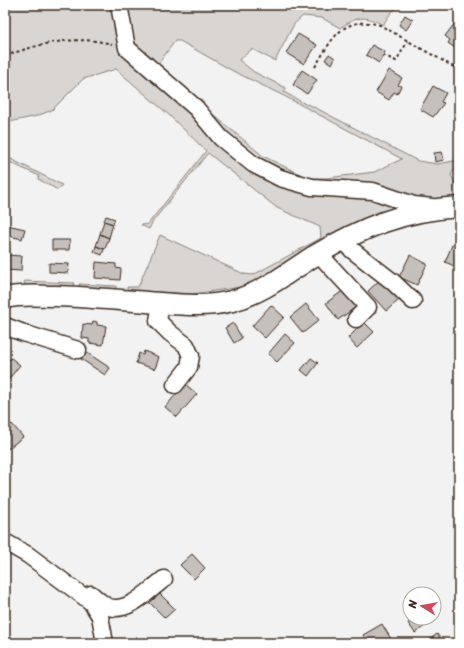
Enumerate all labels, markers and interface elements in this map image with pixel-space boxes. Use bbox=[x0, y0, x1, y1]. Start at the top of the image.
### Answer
north arrow bbox=[402, 586, 442, 626]
text: N bbox=[402, 598, 423, 611]

